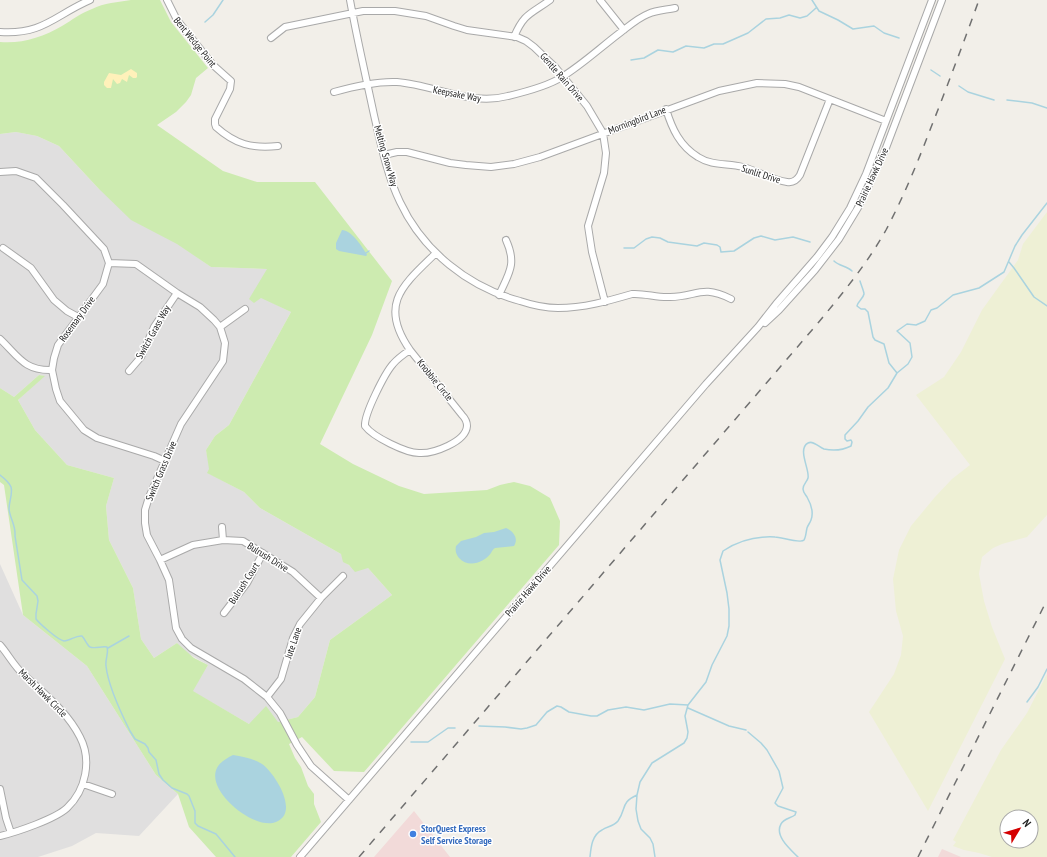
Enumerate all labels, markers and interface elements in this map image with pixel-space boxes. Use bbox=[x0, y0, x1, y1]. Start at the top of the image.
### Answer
street label: Bent Wedge Point bbox=[171, 14, 219, 70]
street label: Gentle Rain Drive bbox=[537, 50, 587, 104]
street label: Keepsake Way bbox=[432, 83, 482, 105]
street label: Morningbird Lane bbox=[606, 103, 668, 137]
street label: Melting Snow Way bbox=[371, 124, 401, 188]
street label: Prairie Hawk Drive bbox=[853, 145, 891, 209]
street label: Sunlit Drive bbox=[740, 162, 782, 186]
street label: Rosemary Drive bbox=[56, 294, 98, 344]
street label: Switch Grass Way bbox=[133, 303, 173, 361]
street label: Knobbie Circle bbox=[414, 356, 456, 404]
street label: Switch Grass Drive bbox=[143, 439, 179, 503]
street label: Bulrush Drive bbox=[245, 539, 291, 575]
street label: Bulrush Court bbox=[226, 560, 262, 606]
street label: Prairie Hawk Drive bbox=[502, 563, 554, 619]
street label: Jute Lane bbox=[281, 626, 304, 661]
street label: Marsh Hawk Circle bbox=[16, 666, 70, 720]
north arrow bbox=[999, 809, 1039, 849]
text: N bbox=[1020, 816, 1034, 830]
place label: StorQuest Express Self Service Storage bbox=[421, 822, 492, 847]
marker: StorQuest Express Self Service Storage bbox=[408, 829, 418, 839]

